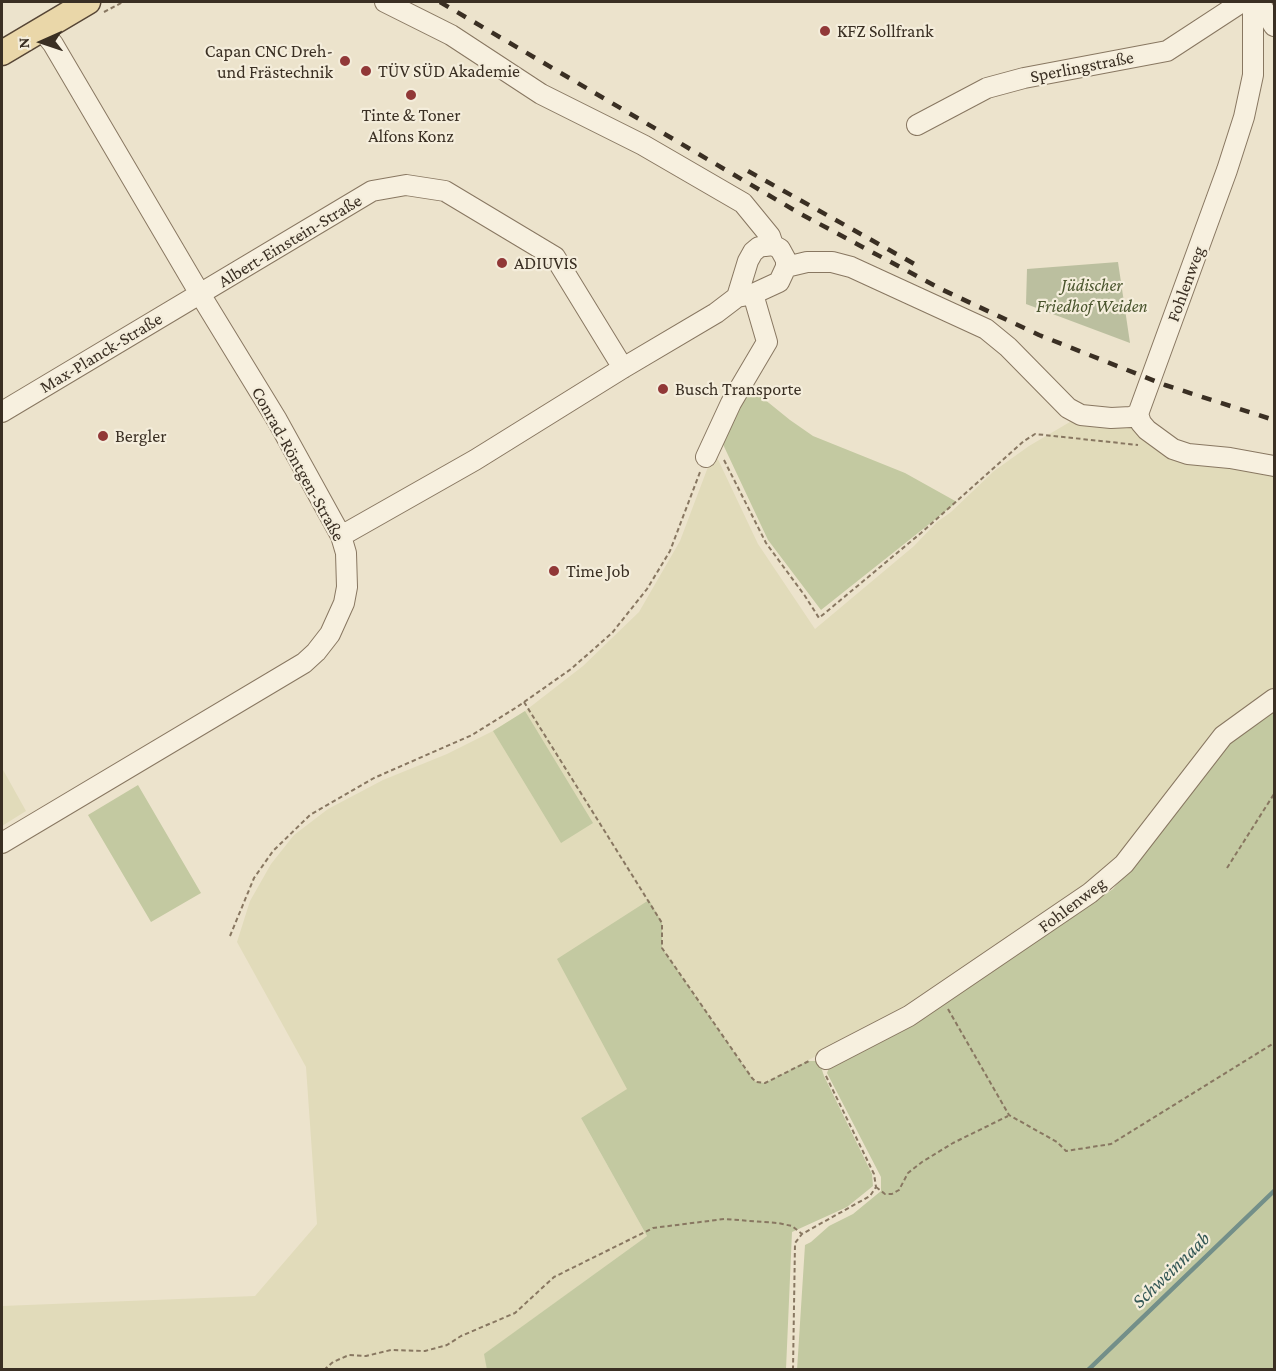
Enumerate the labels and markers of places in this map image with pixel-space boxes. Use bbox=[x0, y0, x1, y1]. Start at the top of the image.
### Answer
place label: KFZ Sollfrank bbox=[837, 20, 934, 42]
marker: KFZ Sollfrank bbox=[818, 24, 832, 38]
place label: Capan CNC Dreh- und Frästechnik bbox=[205, 40, 333, 82]
marker: Capan CNC Dreh- und Frästechnik bbox=[338, 54, 352, 68]
place label: TÜV SÜD Akademie bbox=[378, 60, 520, 82]
marker: TÜV SÜD Akademie bbox=[359, 64, 373, 78]
marker: Tinte & Toner Alfons Konz bbox=[404, 88, 418, 102]
place label: Tinte & Toner Alfons Konz bbox=[361, 104, 461, 146]
place label: ADIUVIS bbox=[514, 252, 577, 274]
marker: ADIUVIS bbox=[495, 256, 509, 270]
place label: Busch Transporte bbox=[675, 378, 801, 400]
marker: Busch Transporte bbox=[656, 382, 670, 396]
place label: Bergler bbox=[115, 425, 167, 447]
marker: Bergler bbox=[96, 429, 110, 443]
place label: Time Job bbox=[566, 560, 630, 582]
marker: Time Job bbox=[547, 564, 561, 578]

